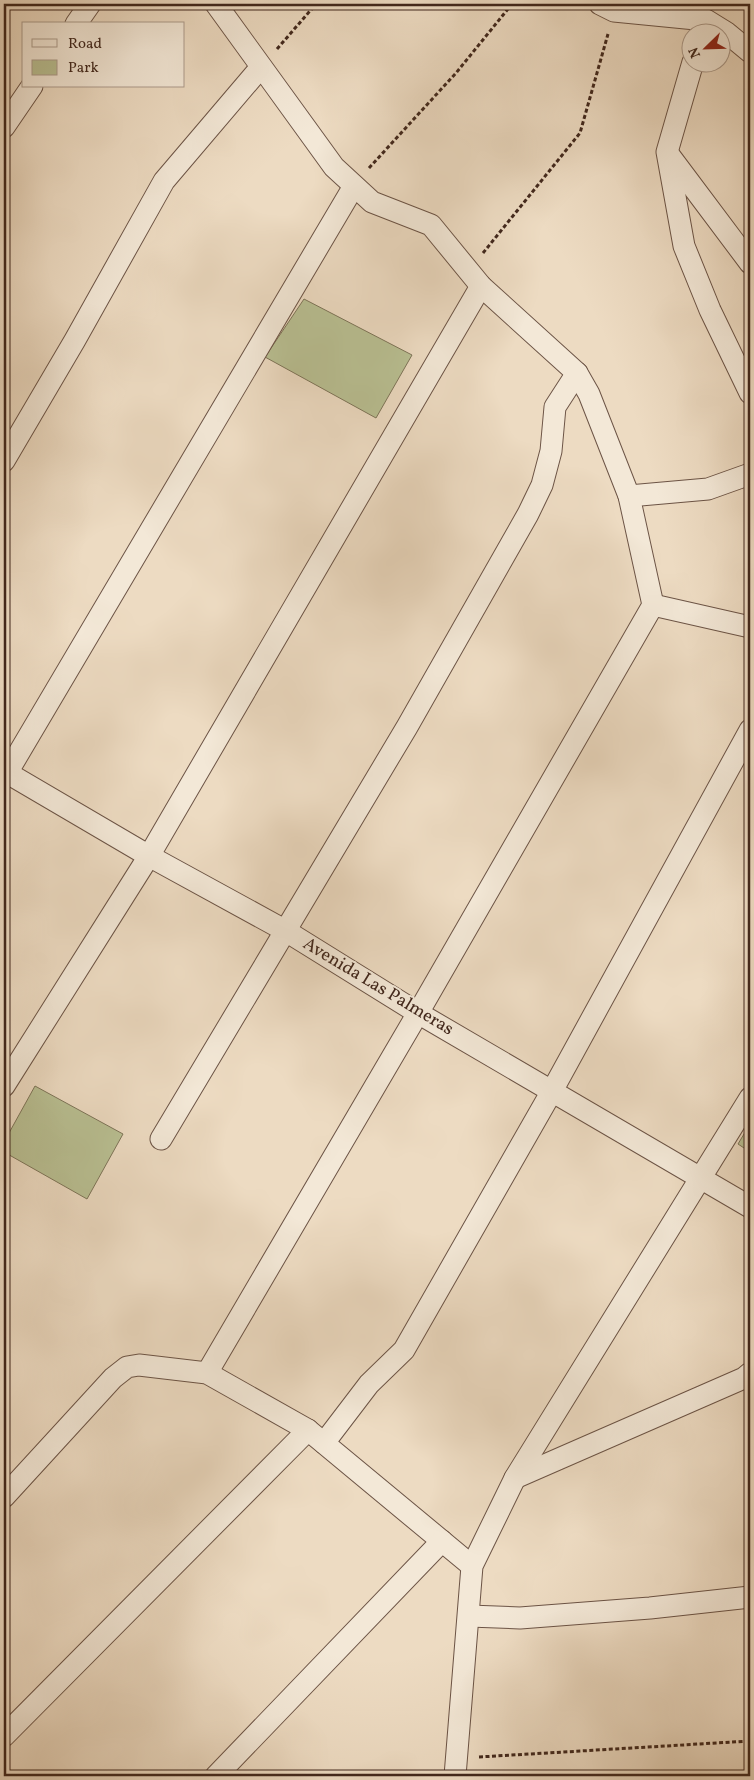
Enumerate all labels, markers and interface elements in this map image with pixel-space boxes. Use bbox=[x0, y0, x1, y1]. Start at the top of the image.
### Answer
legend bbox=[22, 22, 185, 88]
north arrow bbox=[682, 22, 732, 72]
text: Road bbox=[68, 34, 102, 55]
text: N bbox=[685, 44, 706, 61]
text: Park bbox=[68, 58, 99, 79]
street label: Avenida Las Palmeras bbox=[298, 932, 458, 1042]

